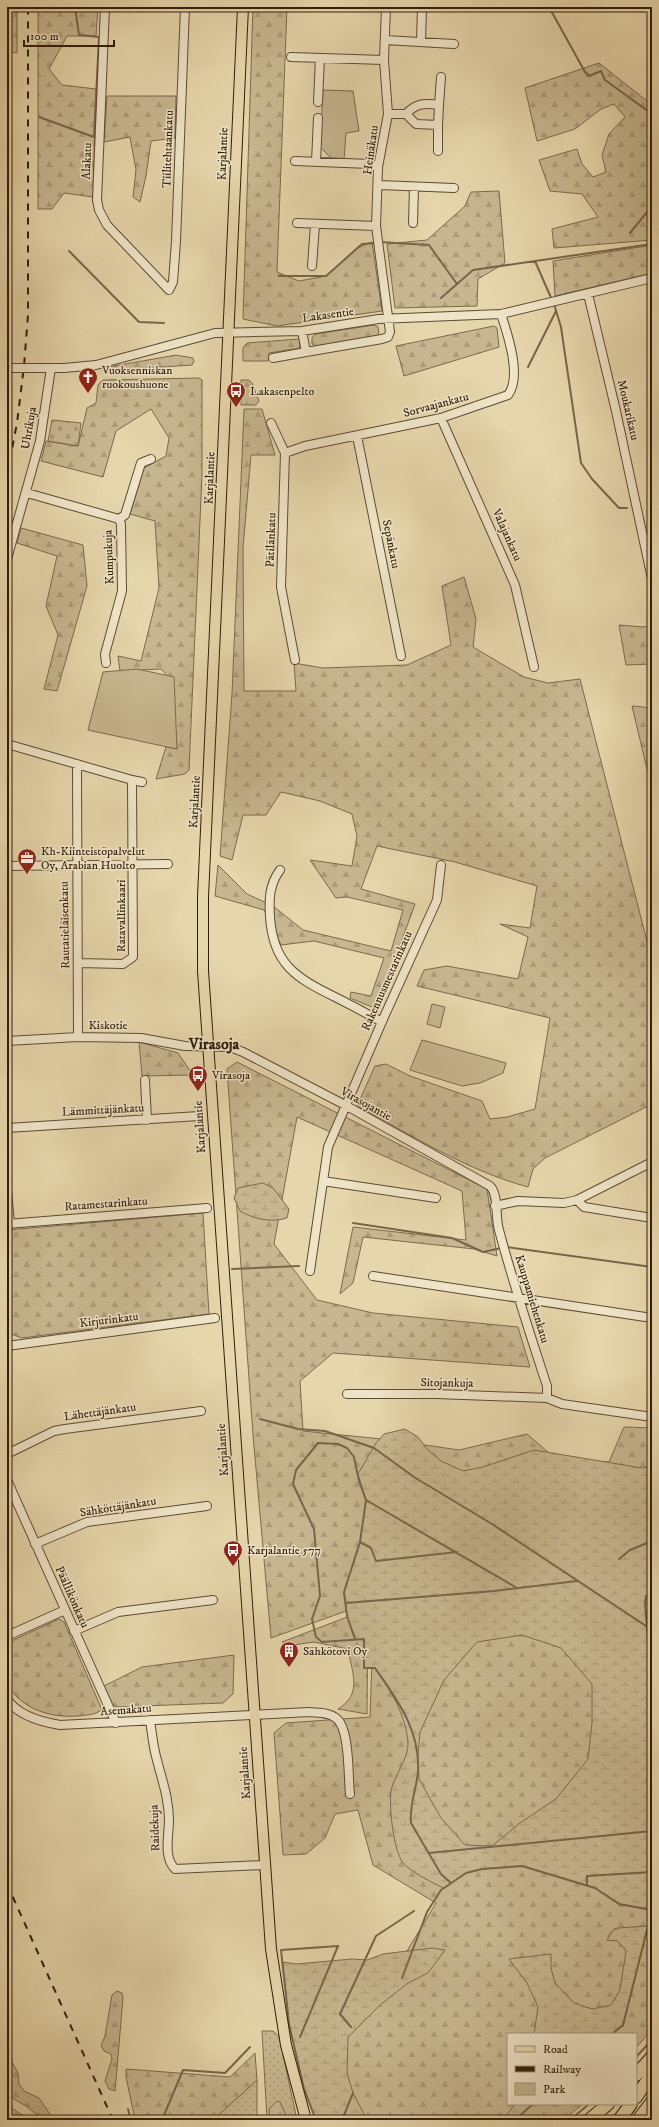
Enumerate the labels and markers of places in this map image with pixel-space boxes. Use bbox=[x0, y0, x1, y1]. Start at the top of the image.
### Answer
place label: Vuoksenniskan ruokoushuone bbox=[101, 363, 173, 392]
church icon: Vuoksenniskan ruokoushuone bbox=[77, 366, 99, 394]
bus stop icon: Lakasenpelto bbox=[225, 380, 247, 408]
place label: Lakasenpelto bbox=[250, 384, 314, 399]
place label: Kh-Kiinteistöpalvelut Oy, Arabian Huolto bbox=[41, 844, 145, 873]
office icon: Kh-Kiinteistöpalvelut Oy, Arabian Huolto bbox=[16, 847, 38, 875]
bus stop icon: Virasoja bbox=[187, 1064, 209, 1092]
place label: Virasoja bbox=[211, 1068, 251, 1083]
bus stop icon: Karjalantie 577 bbox=[222, 1539, 244, 1567]
place label: Karjalantie 577 bbox=[247, 1543, 321, 1558]
building icon: Sähkötovi Oy bbox=[278, 1640, 300, 1668]
place label: Sähkötovi Oy bbox=[303, 1644, 367, 1659]

